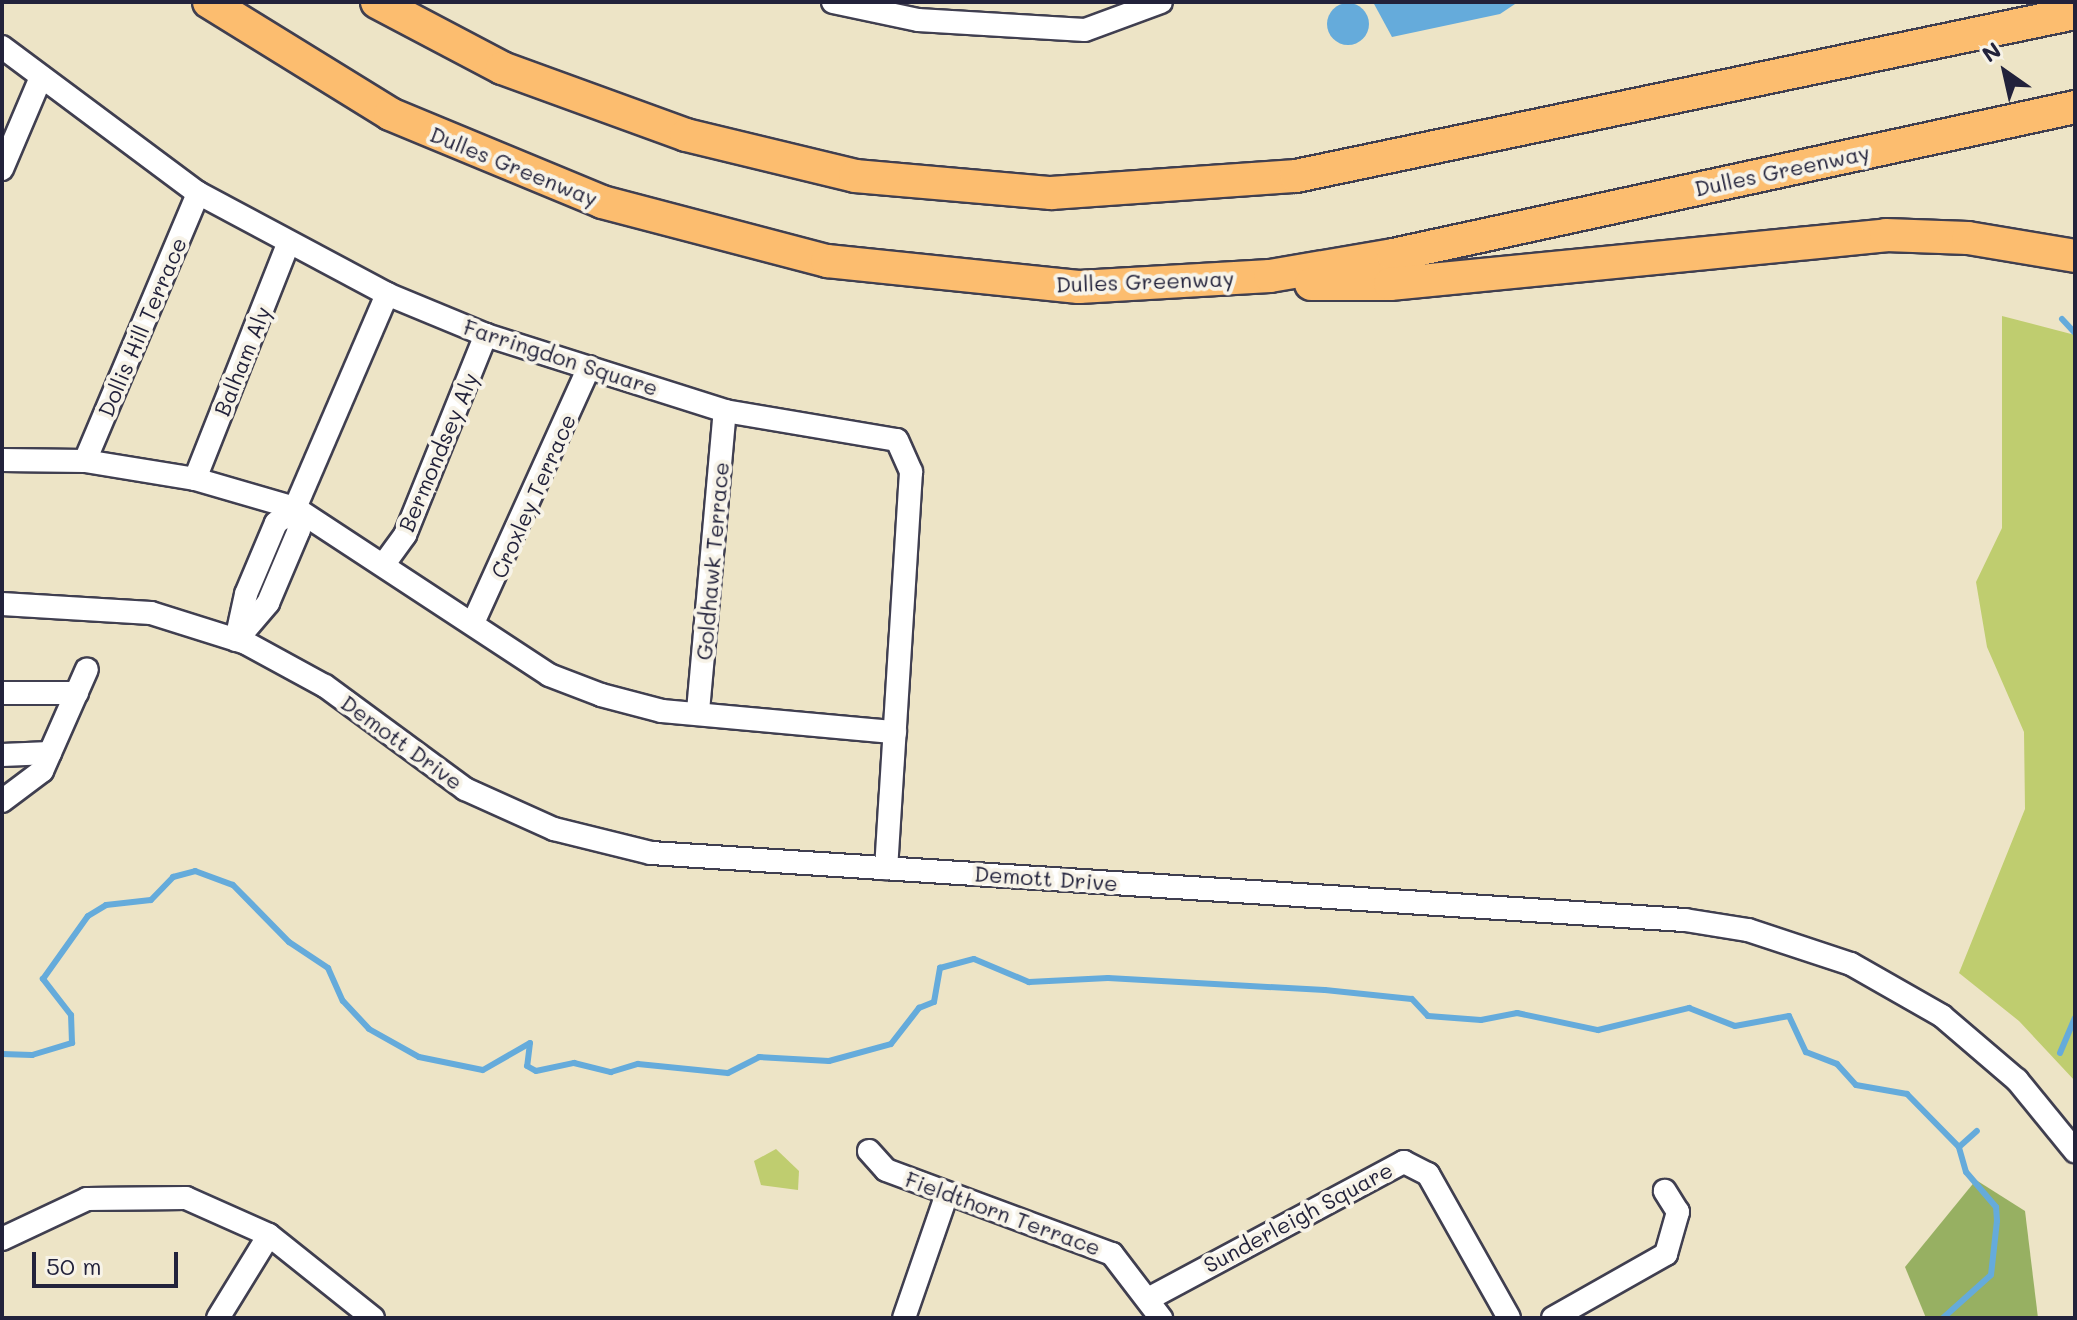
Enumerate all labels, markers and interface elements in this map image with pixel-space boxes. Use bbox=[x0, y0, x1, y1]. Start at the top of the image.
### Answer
north arrow bbox=[1965, 32, 2045, 112]
text: N bbox=[1976, 35, 2006, 68]
street label: Dulles Greenway bbox=[426, 120, 602, 212]
street label: Dulles Greenway bbox=[1692, 139, 1872, 201]
street label: Dollis Hill Terrace bbox=[92, 233, 192, 421]
street label: Dulles Greenway bbox=[1055, 265, 1235, 297]
street label: Balham Aly bbox=[208, 302, 276, 420]
street label: Farringdon Square bbox=[460, 313, 662, 401]
street label: Bermondsey Aly bbox=[393, 369, 483, 535]
street label: Croxley Terrace bbox=[485, 410, 581, 582]
street label: Goldhawk Terrace bbox=[690, 461, 734, 661]
street label: Demott Drive bbox=[336, 689, 468, 795]
street label: Demott Drive bbox=[973, 860, 1119, 896]
street label: Sunderleigh Square bbox=[1199, 1156, 1397, 1278]
street label: Fieldthorn Terrace bbox=[902, 1165, 1104, 1261]
scale bar bbox=[36, 1236, 182, 1286]
text: 50 m bbox=[46, 1250, 102, 1281]

